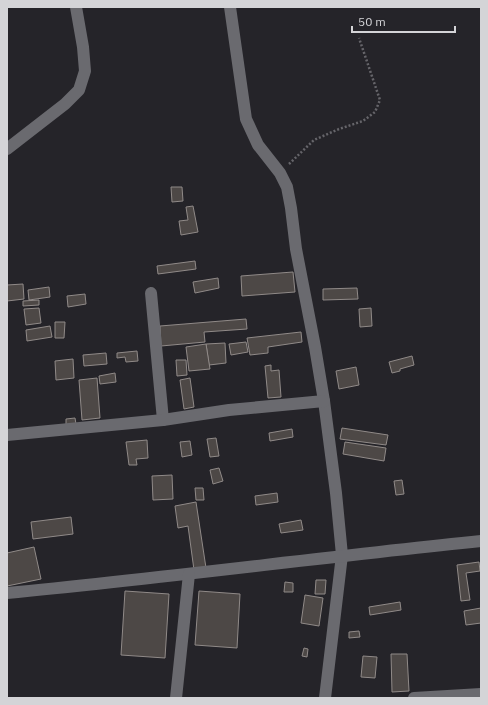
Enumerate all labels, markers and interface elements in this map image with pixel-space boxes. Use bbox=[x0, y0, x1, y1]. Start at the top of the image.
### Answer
scale bar bbox=[352, 8, 455, 34]
text: 50 m bbox=[358, 14, 386, 29]

